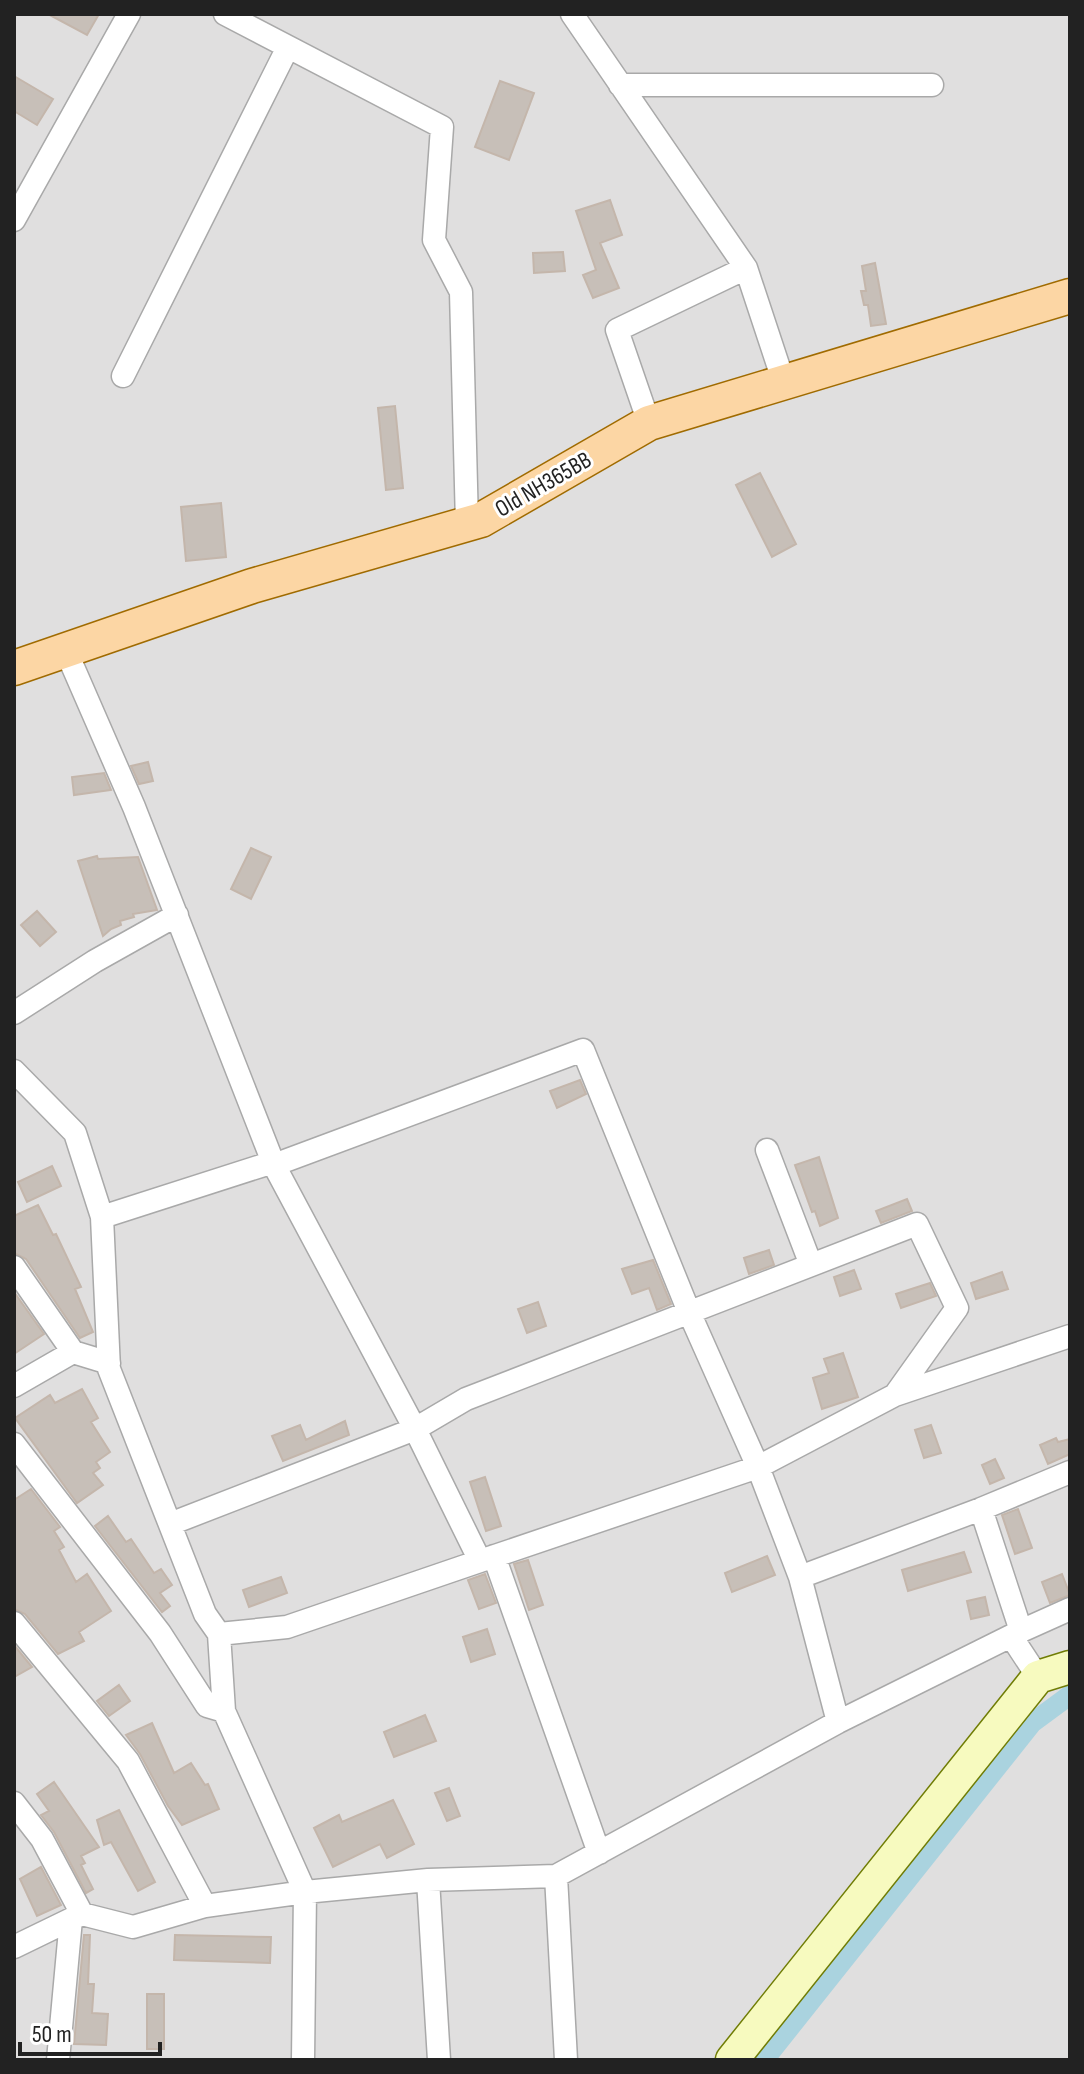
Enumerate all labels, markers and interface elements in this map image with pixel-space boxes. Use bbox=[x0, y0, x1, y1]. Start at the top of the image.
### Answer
street label: Old NH365BB bbox=[490, 445, 596, 524]
scale bar bbox=[20, 2006, 160, 2056]
text: 50 m bbox=[32, 2020, 72, 2049]

